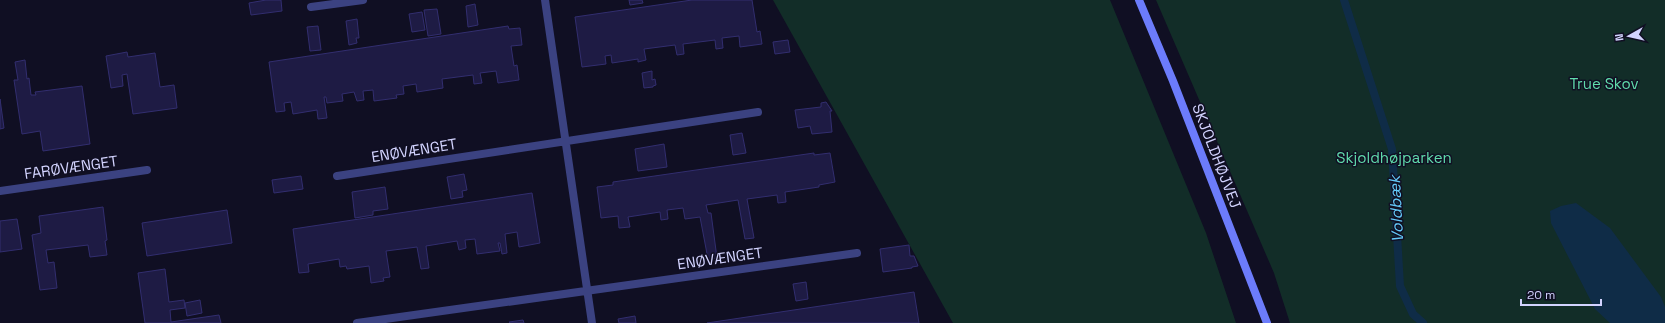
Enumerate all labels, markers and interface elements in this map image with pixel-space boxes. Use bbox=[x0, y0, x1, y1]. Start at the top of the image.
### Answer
north arrow bbox=[1609, 16, 1649, 56]
text: N bbox=[1612, 33, 1627, 42]
park label: True Skov bbox=[1569, 74, 1639, 93]
street label: SKJOLDHØJVEJ bbox=[1188, 101, 1246, 211]
street label: ENØVÆNGET bbox=[370, 134, 458, 166]
park label: Skjoldhøjparken bbox=[1336, 148, 1452, 167]
street label: FARØVÆNGET bbox=[23, 151, 119, 183]
water label: Voldbæk bbox=[1384, 173, 1408, 243]
street label: ENØVÆNGET bbox=[676, 243, 764, 273]
scale bar bbox=[1521, 281, 1601, 307]
text: 20 m bbox=[1527, 287, 1555, 303]

